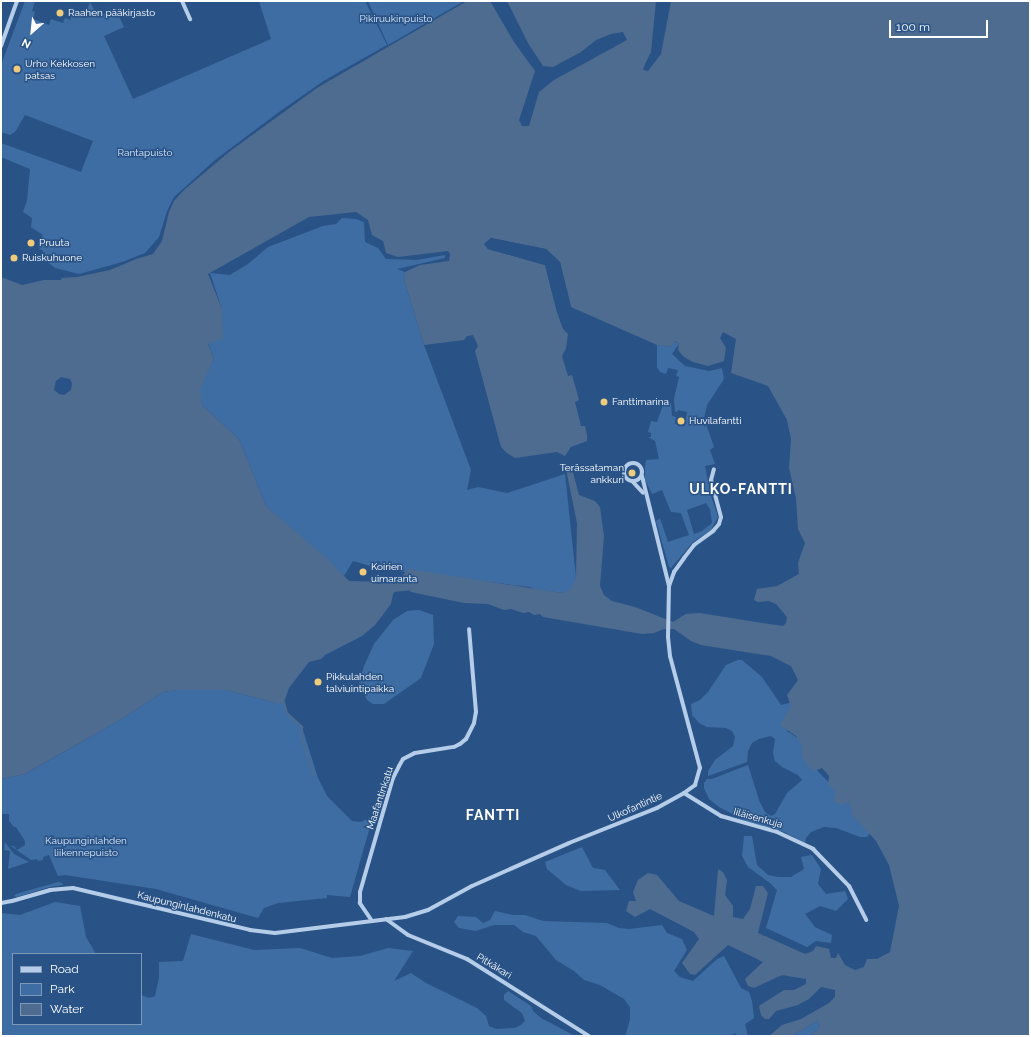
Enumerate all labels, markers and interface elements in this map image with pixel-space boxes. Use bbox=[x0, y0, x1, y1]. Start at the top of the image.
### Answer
place label: Raahen pääkirjasto bbox=[68, 7, 155, 19]
marker: Raahen pääkirjasto bbox=[55, 8, 65, 18]
north arrow bbox=[12, 12, 52, 52]
scale bar bbox=[891, 12, 990, 38]
park label: Pikiruukinpuisto bbox=[360, 13, 432, 25]
text: 100 m bbox=[896, 20, 930, 34]
text: N bbox=[20, 35, 33, 51]
place label: Urho Kekkosen patsas bbox=[25, 57, 95, 80]
marker: Urho Kekkosen patsas bbox=[12, 64, 22, 74]
park label: Rantapuisto bbox=[118, 147, 172, 159]
place label: Pruuta bbox=[39, 237, 69, 249]
marker: Pruuta bbox=[26, 238, 36, 248]
place label: Ruiskuhuone bbox=[22, 252, 82, 264]
marker: Ruiskuhuone bbox=[9, 253, 19, 263]
place label: Fanttimarina bbox=[612, 396, 669, 408]
marker: Fanttimarina bbox=[599, 397, 609, 407]
place label: Huvilafantti bbox=[689, 415, 741, 427]
marker: Huvilafantti bbox=[676, 416, 686, 426]
place label: Terässataman ankkuri bbox=[560, 461, 624, 484]
marker: Terässataman ankkuri bbox=[627, 468, 637, 478]
district label: ULKO-FANTTI bbox=[689, 481, 793, 497]
place label: Koirien uimaranta bbox=[371, 560, 417, 584]
marker: Koirien uimaranta bbox=[358, 567, 368, 577]
place label: Pikkulahden talviuintipaikka bbox=[326, 670, 394, 694]
marker: Pikkulahden talviuintipaikka bbox=[313, 677, 323, 687]
street label: Maafantinkatu bbox=[364, 765, 396, 831]
street label: Ulkofantintie bbox=[606, 790, 664, 824]
street label: Iiläisenkuja bbox=[732, 805, 784, 831]
district label: FANTTI bbox=[466, 807, 520, 823]
park label: Kaupunginlahden liikennepuisto bbox=[45, 834, 127, 858]
street label: Kaupunginlahdenkatu bbox=[136, 889, 238, 925]
street label: Pitkäkari bbox=[474, 951, 514, 981]
legend bbox=[12, 953, 142, 1025]
text: Road bbox=[50, 962, 79, 976]
text: Park bbox=[50, 982, 75, 996]
text: Water bbox=[50, 1002, 84, 1016]

